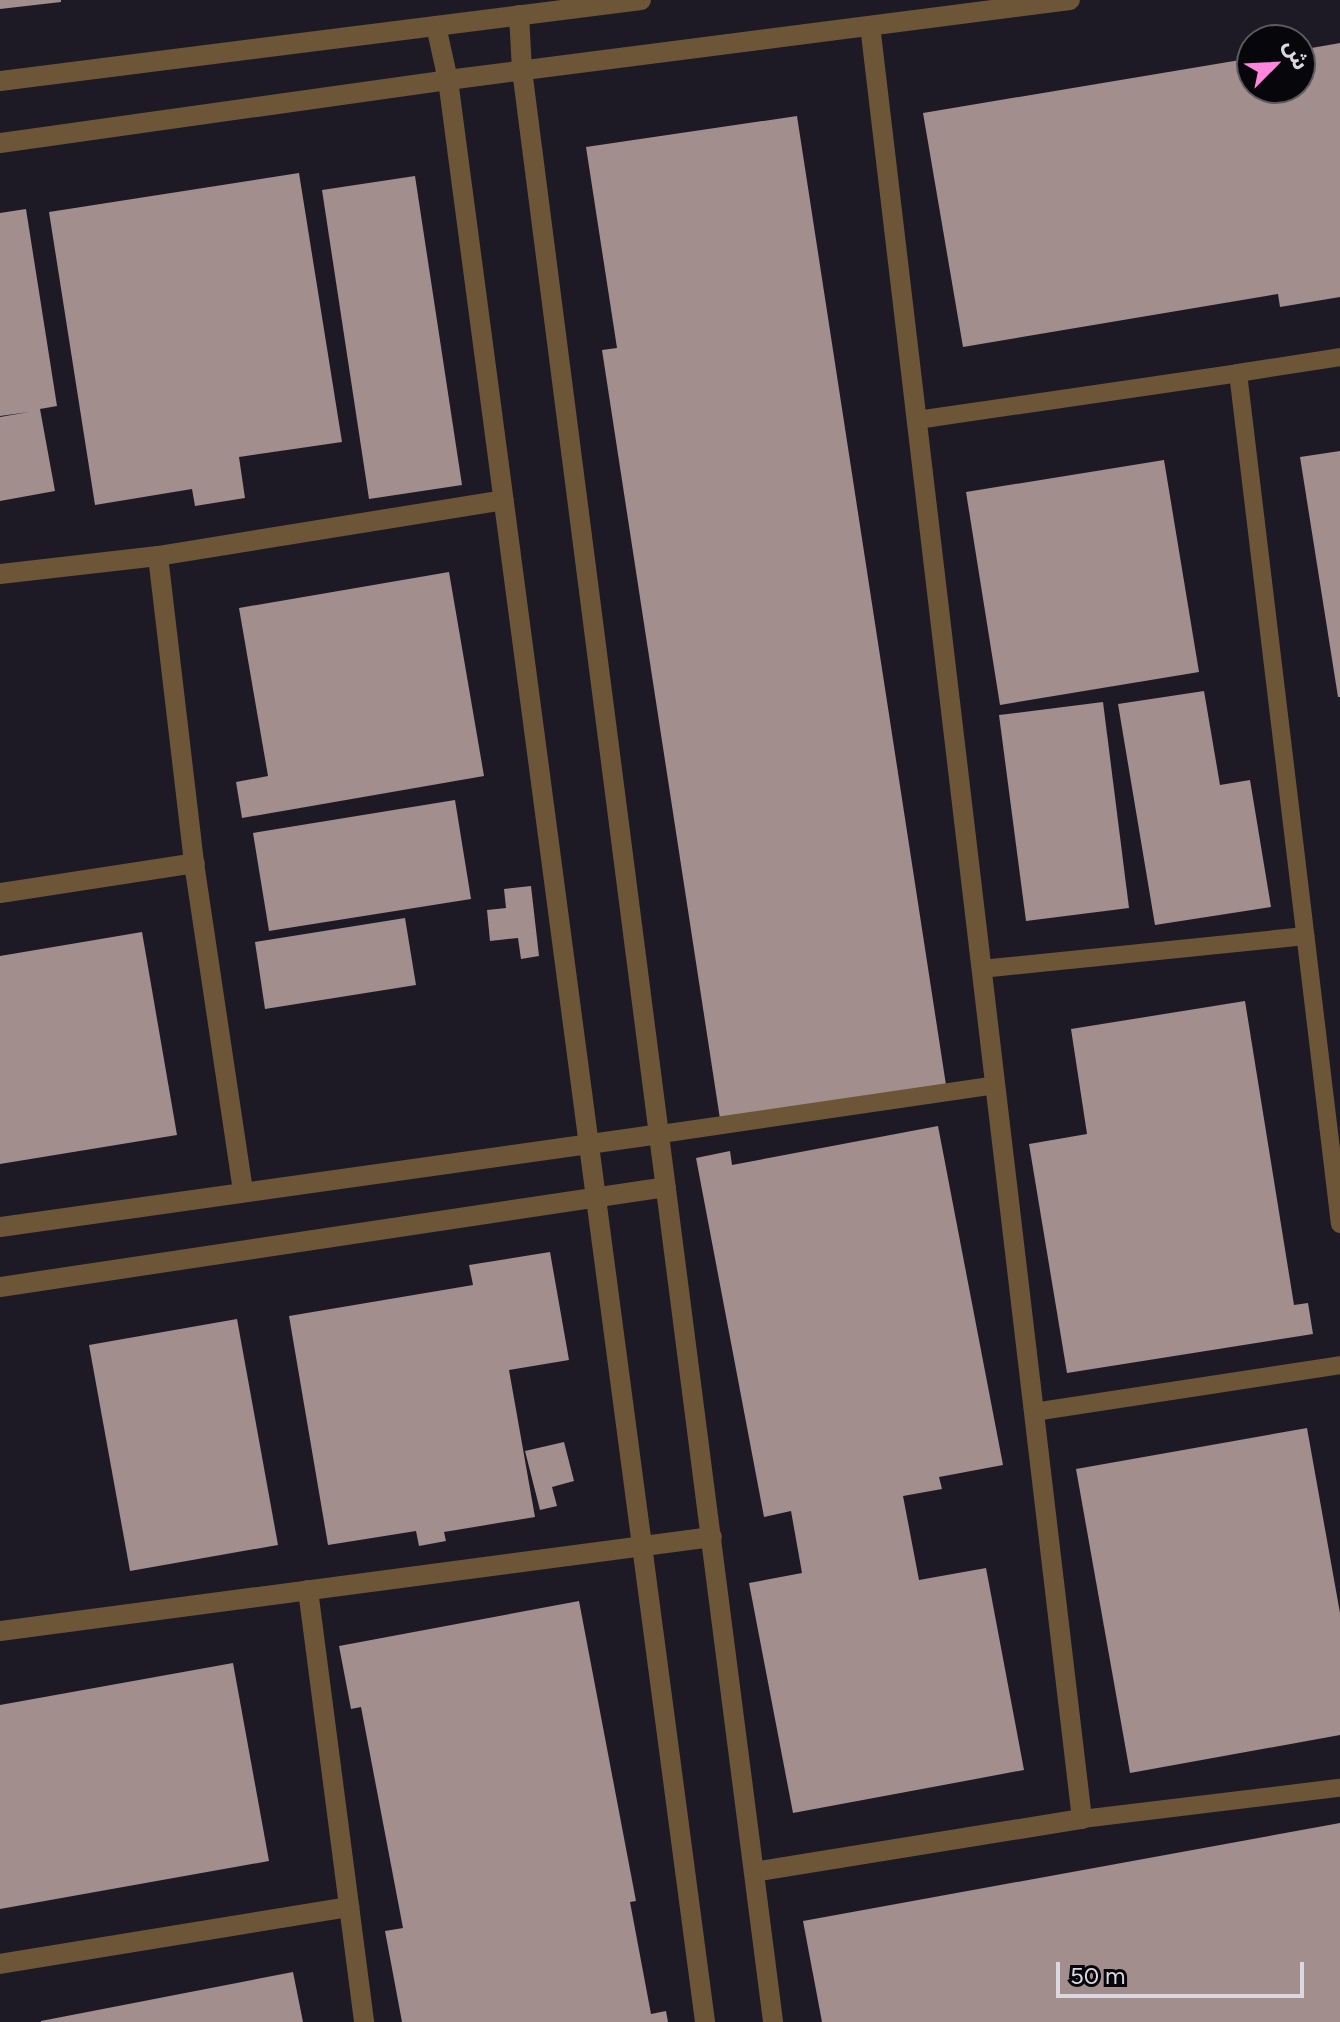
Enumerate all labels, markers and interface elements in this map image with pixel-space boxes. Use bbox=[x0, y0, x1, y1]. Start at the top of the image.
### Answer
north arrow bbox=[1236, 24, 1316, 104]
text: ش bbox=[1278, 36, 1315, 74]
scale bar bbox=[1060, 1946, 1308, 1996]
text: 50 m bbox=[1070, 1961, 1126, 1990]

